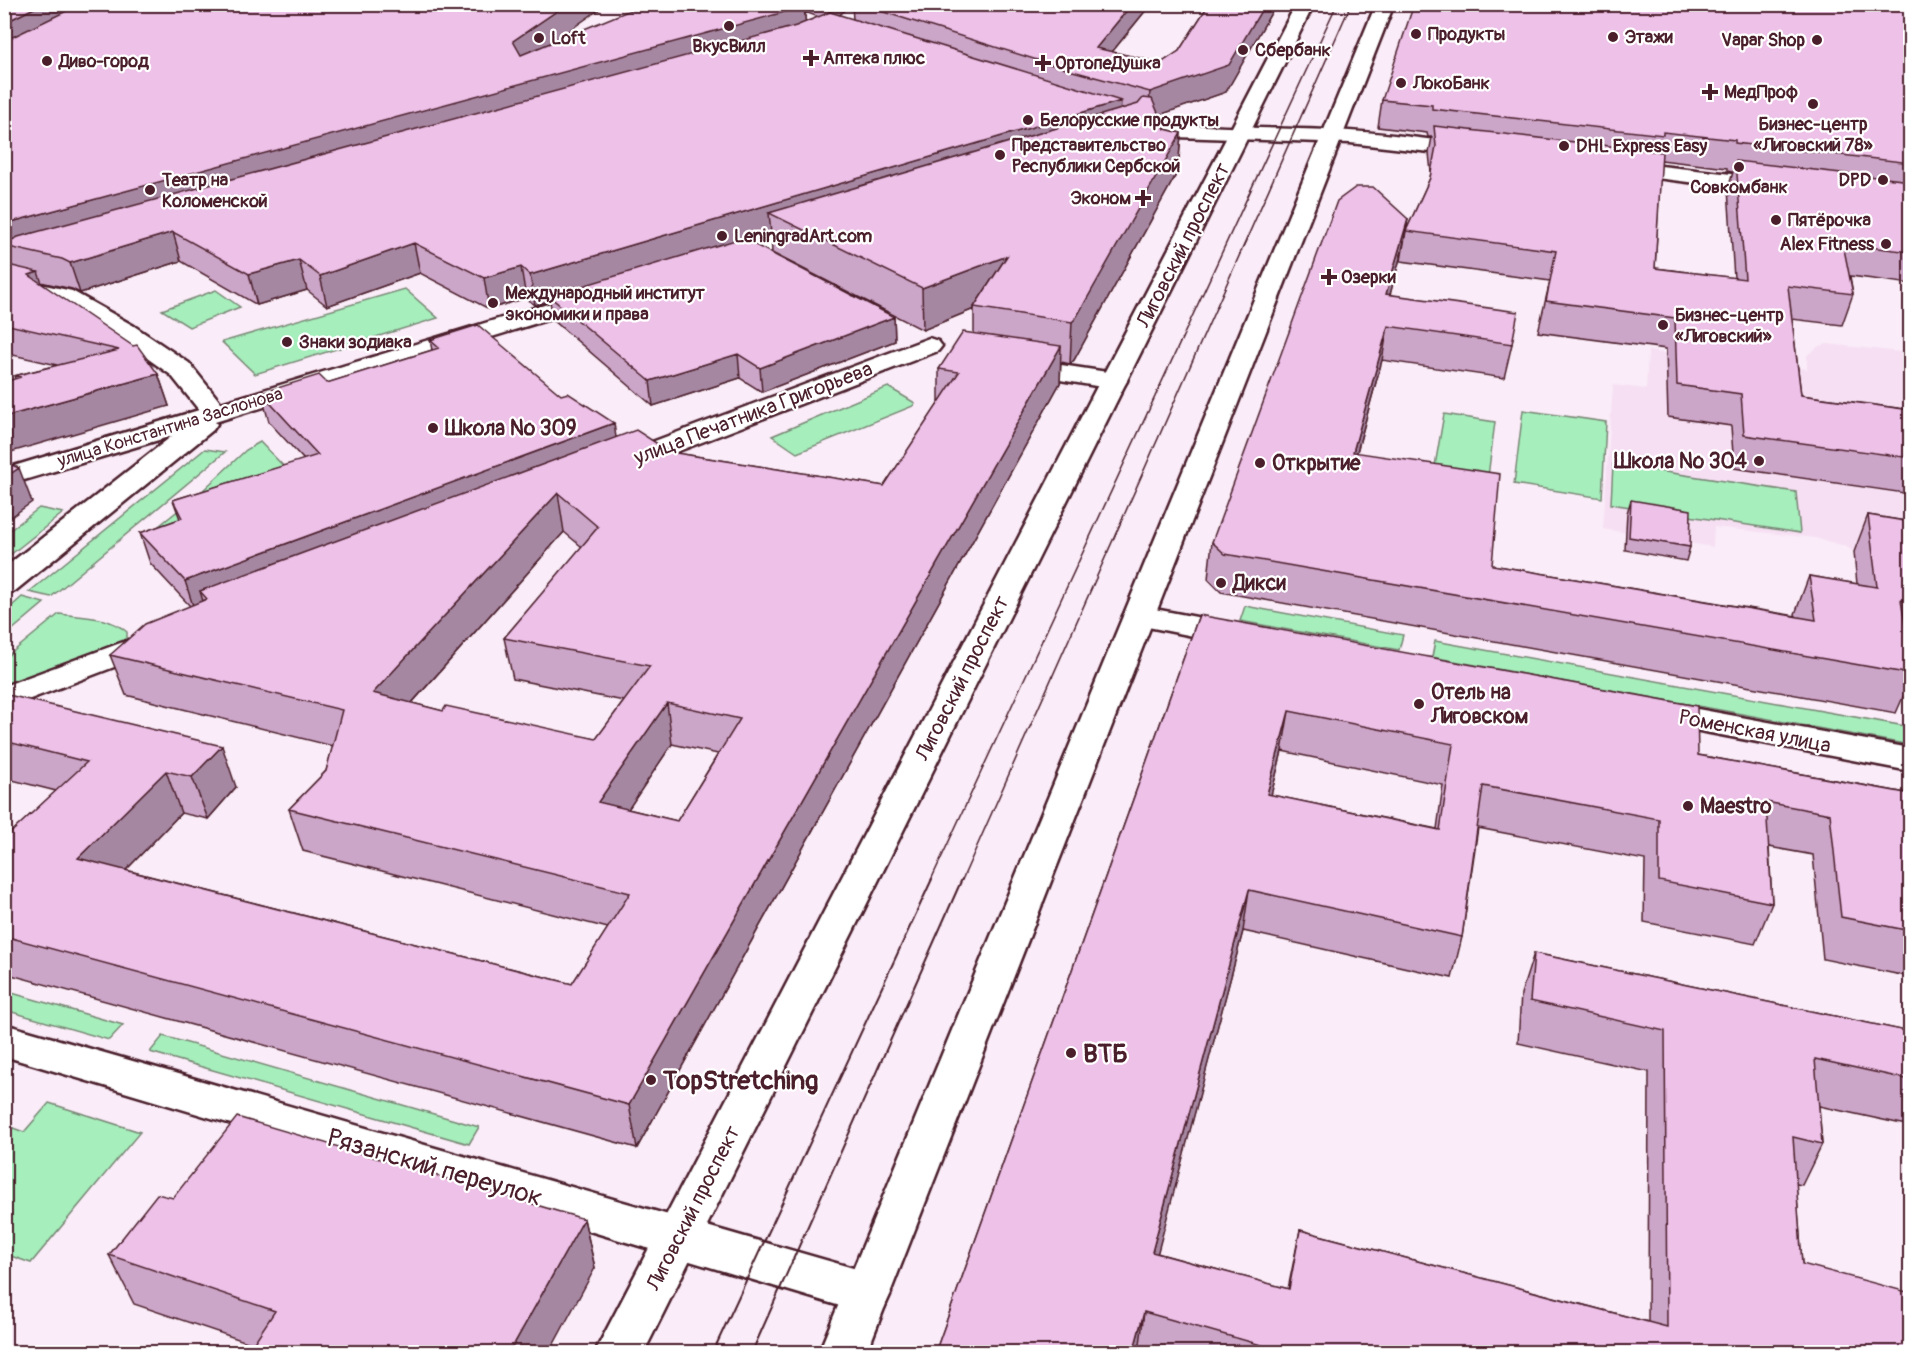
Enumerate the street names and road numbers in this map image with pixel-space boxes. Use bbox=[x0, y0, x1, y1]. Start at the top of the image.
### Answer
street label: Лиговский проспект bbox=[1130, 158, 1237, 333]
street label: улица Печатника Григорьева bbox=[629, 355, 876, 472]
street label: улица Константина Заслонова bbox=[54, 382, 286, 473]
street label: Лиговский проспект bbox=[909, 591, 1016, 766]
street label: Роменская улица bbox=[1677, 704, 1833, 759]
street label: Лиговский проспект bbox=[640, 1121, 747, 1296]
street label: Рязанский переулок bbox=[323, 1122, 546, 1214]

